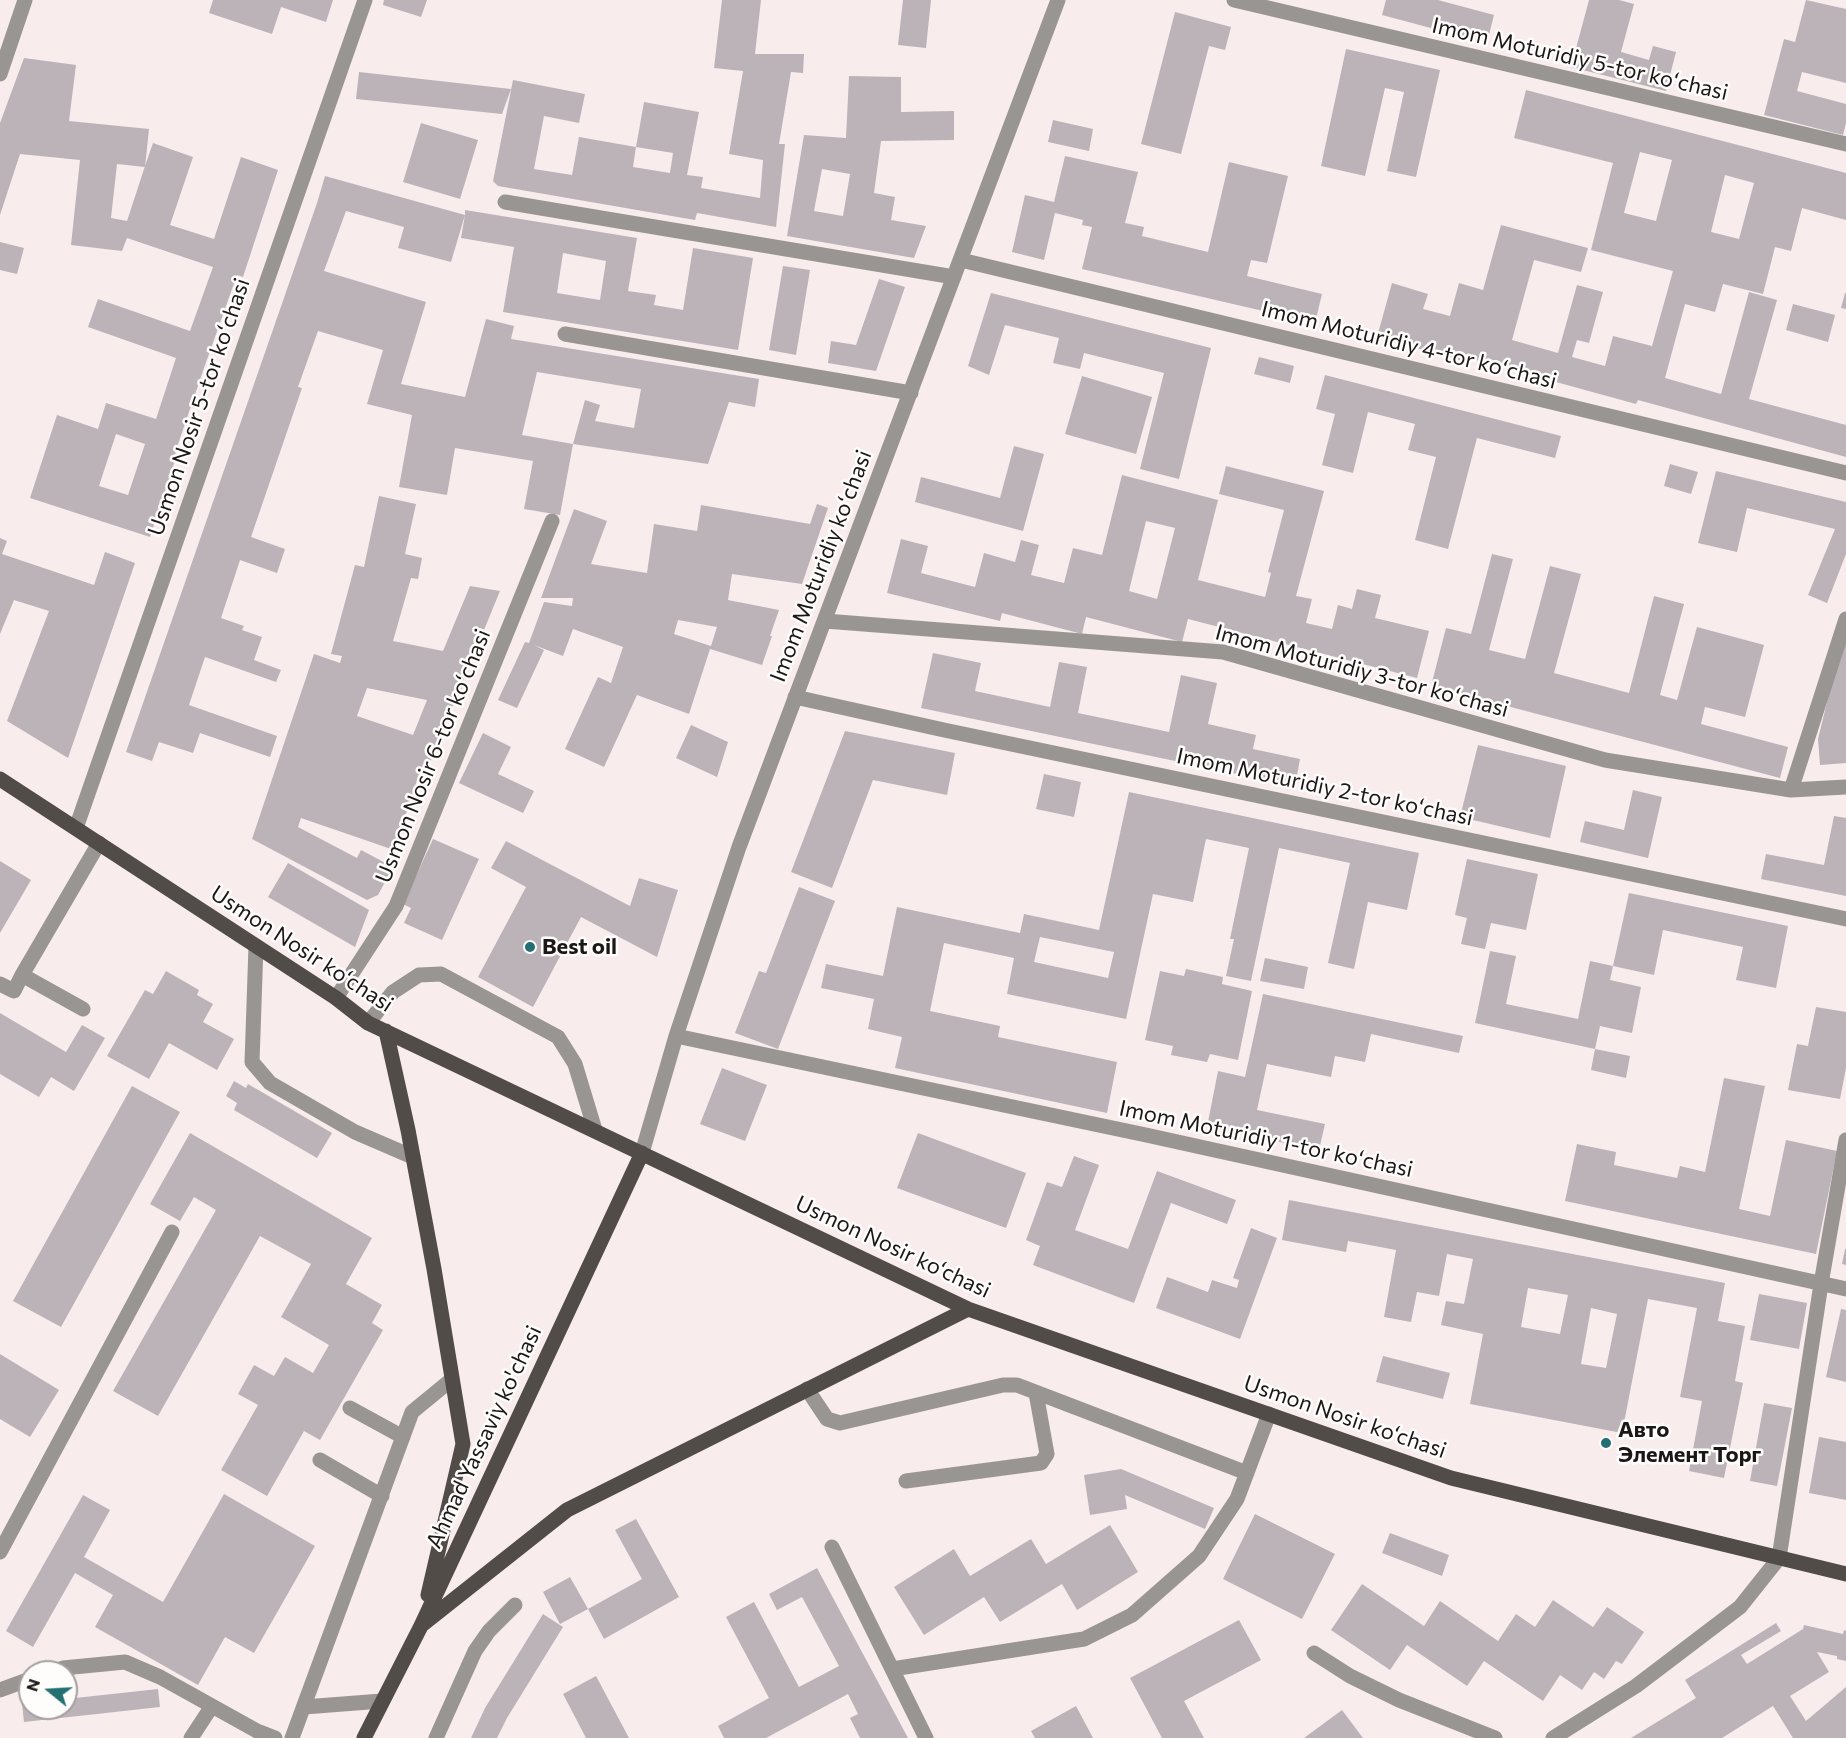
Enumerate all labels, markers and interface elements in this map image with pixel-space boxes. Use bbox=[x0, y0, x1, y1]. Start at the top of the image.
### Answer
street label: Imom Moturidiy 5-tor koʻchasi bbox=[1430, 12, 1730, 106]
street label: Usmon Nosir 5-tor koʻchasi bbox=[142, 275, 256, 539]
street label: Imom Moturidiy 4-tor koʻchasi bbox=[1259, 295, 1559, 395]
street label: Imom Moturidiy koʻchasi bbox=[765, 446, 877, 686]
street label: Imom Moturidiy 3-tor koʻchasi bbox=[1212, 619, 1512, 723]
street label: Usmon Nosir 6-tor koʻchasi bbox=[370, 625, 496, 887]
street label: Imom Moturidiy 2-tor koʻchasi bbox=[1174, 743, 1476, 831]
street label: Usmon Nosir ko‘chasi bbox=[206, 880, 398, 1018]
place label: Best oil bbox=[542, 934, 617, 960]
marker: Best oil bbox=[523, 940, 537, 954]
street label: Imom Moturidiy 1-tor koʻchasi bbox=[1117, 1095, 1415, 1183]
street label: Usmon Nosir ko‘chasi bbox=[791, 1190, 995, 1304]
street label: Ahmad Yassaviy ko'chasi bbox=[421, 1322, 547, 1552]
street label: Usmon Nosir ko‘chasi bbox=[1240, 1370, 1450, 1464]
place label: Авто Элемент Торг bbox=[1618, 1417, 1761, 1468]
marker: Авто Элемент Торг bbox=[1599, 1436, 1613, 1450]
north arrow bbox=[18, 1660, 78, 1720]
text: N bbox=[21, 1676, 43, 1694]

